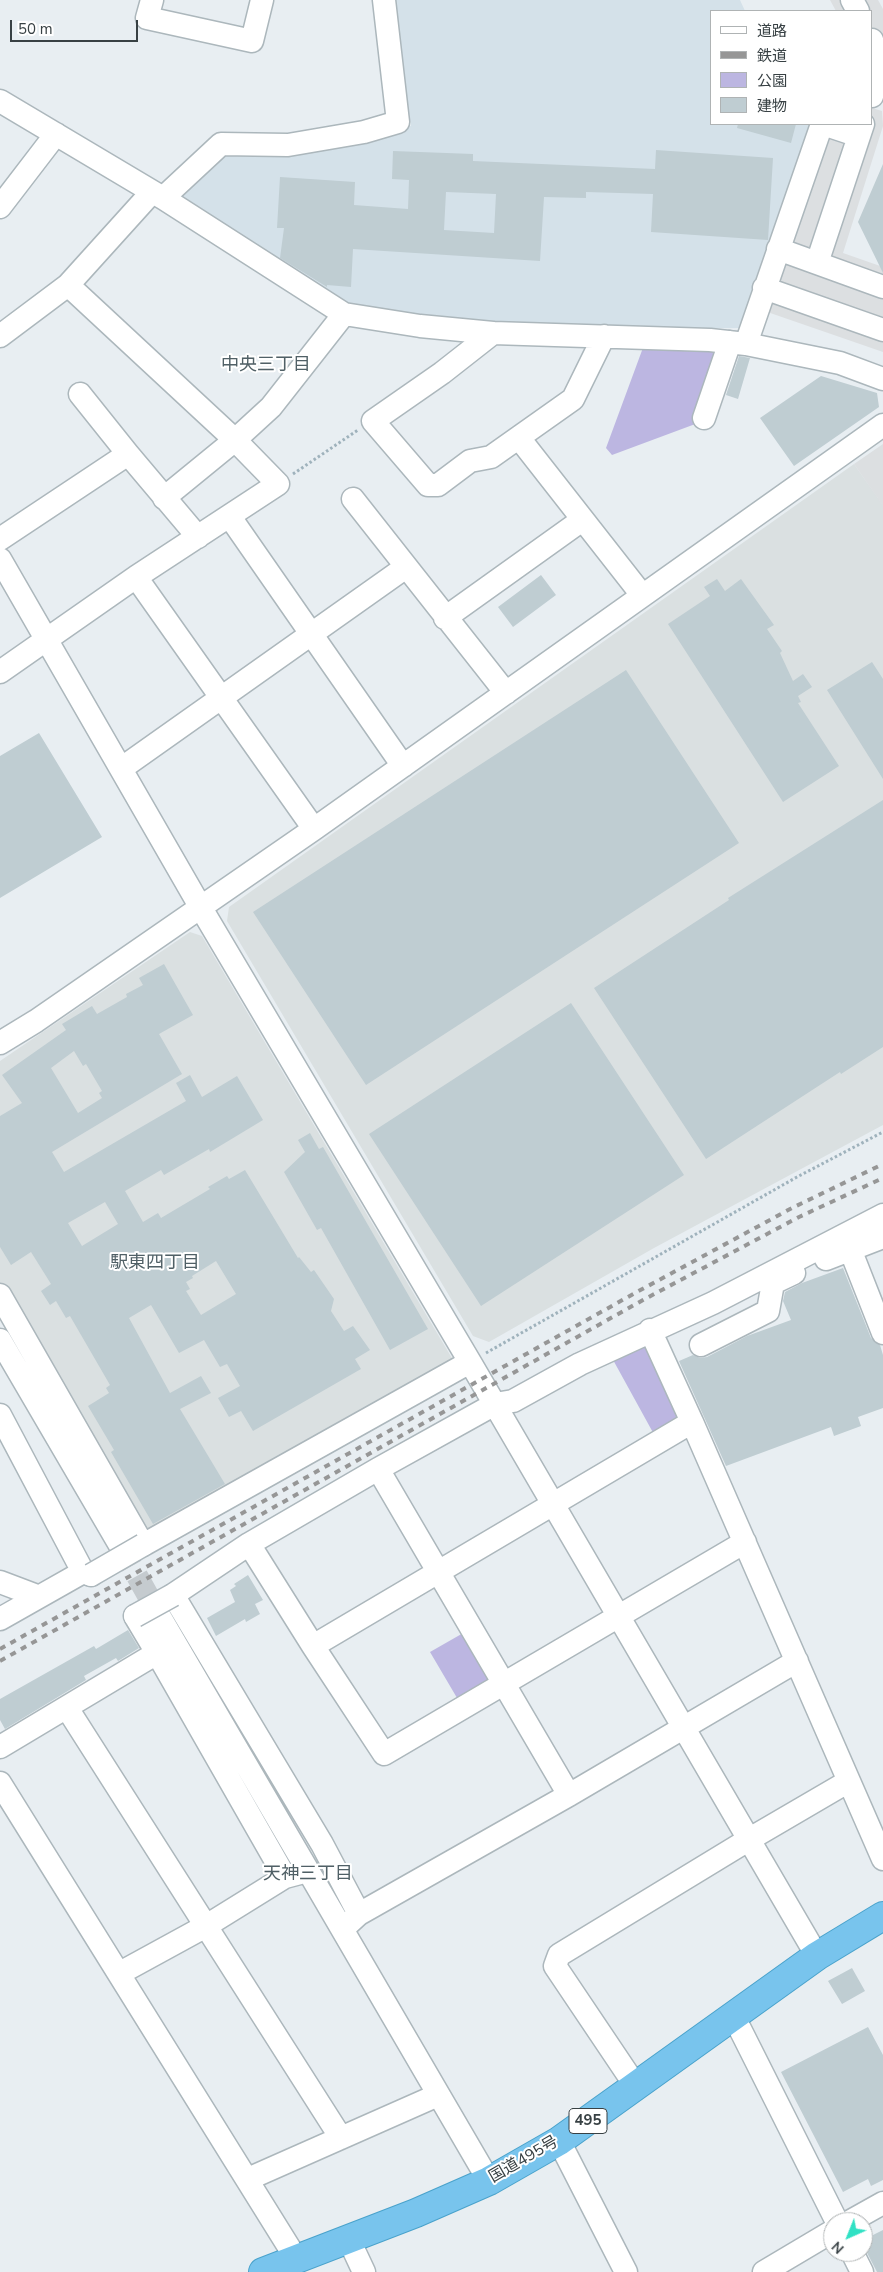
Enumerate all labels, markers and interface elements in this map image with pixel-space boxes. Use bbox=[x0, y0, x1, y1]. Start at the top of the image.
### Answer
scale bar bbox=[12, 10, 140, 42]
legend bbox=[710, 10, 873, 125]
text: 50 m bbox=[18, 19, 53, 39]
text: 道路 bbox=[757, 21, 787, 41]
text: 鉄道 bbox=[757, 46, 787, 66]
text: 公園 bbox=[757, 71, 787, 91]
text: 建物 bbox=[757, 96, 787, 116]
district label: 中央三丁目 bbox=[221, 355, 311, 377]
district label: 駅東四丁目 bbox=[110, 1253, 200, 1275]
district label: 天神三丁目 bbox=[263, 1864, 353, 1886]
road number: 495 bbox=[569, 2108, 607, 2134]
street label: 国道495号 bbox=[486, 2132, 562, 2188]
north arrow bbox=[823, 2212, 873, 2262]
text: N bbox=[828, 2237, 848, 2258]

